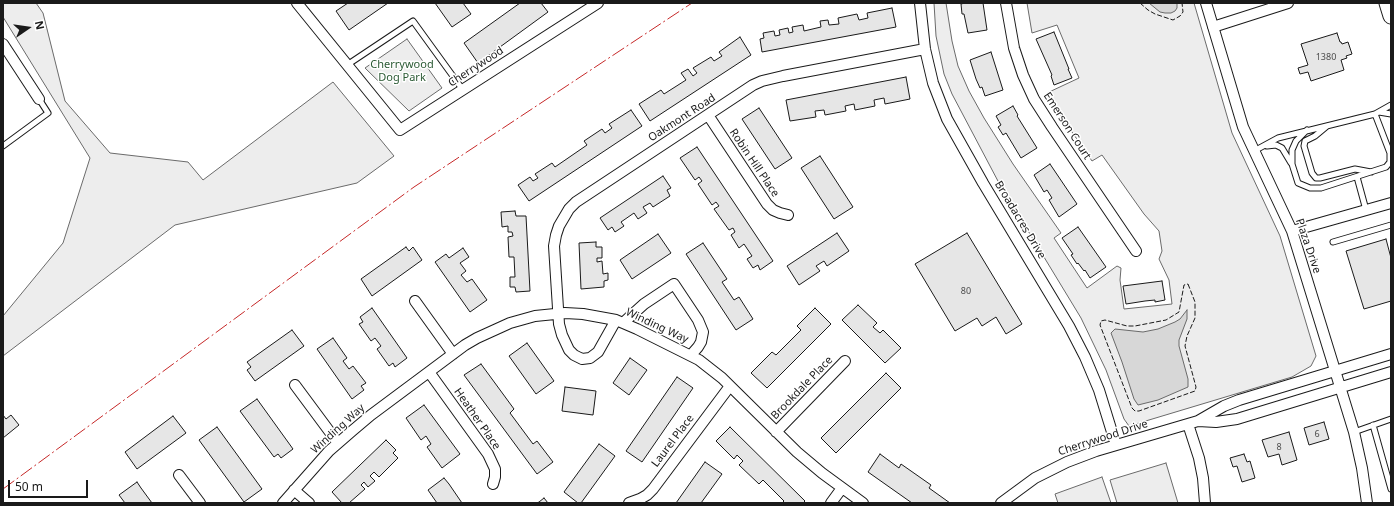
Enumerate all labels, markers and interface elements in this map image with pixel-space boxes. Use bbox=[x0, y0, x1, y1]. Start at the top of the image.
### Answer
north arrow bbox=[8, 8, 48, 48]
text: N bbox=[32, 19, 48, 31]
street label: Cherrywood bbox=[446, 44, 506, 90]
house number: 1380 bbox=[1316, 52, 1336, 62]
park label: Cherrywood Dog Park bbox=[370, 58, 434, 84]
street label: Emerson Court bbox=[1040, 90, 1094, 162]
street label: Oakmont Road bbox=[646, 91, 718, 145]
street label: Robin Hill Place bbox=[726, 126, 782, 200]
street label: Broadacres Drive bbox=[992, 179, 1048, 261]
street label: Plaza Drive bbox=[1292, 217, 1324, 275]
house number: 80 bbox=[961, 286, 971, 296]
street label: Winding Way bbox=[624, 306, 690, 346]
street label: Brookdale Place bbox=[769, 354, 835, 422]
street label: Heather Place bbox=[451, 386, 503, 452]
street label: Winding Way bbox=[308, 401, 368, 457]
street label: Laurel Place bbox=[649, 412, 697, 470]
street label: Cherrywood Drive bbox=[1057, 417, 1149, 459]
house number: 6 bbox=[1314, 429, 1320, 439]
house number: 8 bbox=[1276, 442, 1282, 452]
scale bar bbox=[10, 472, 90, 498]
text: 50 m bbox=[15, 478, 43, 495]

